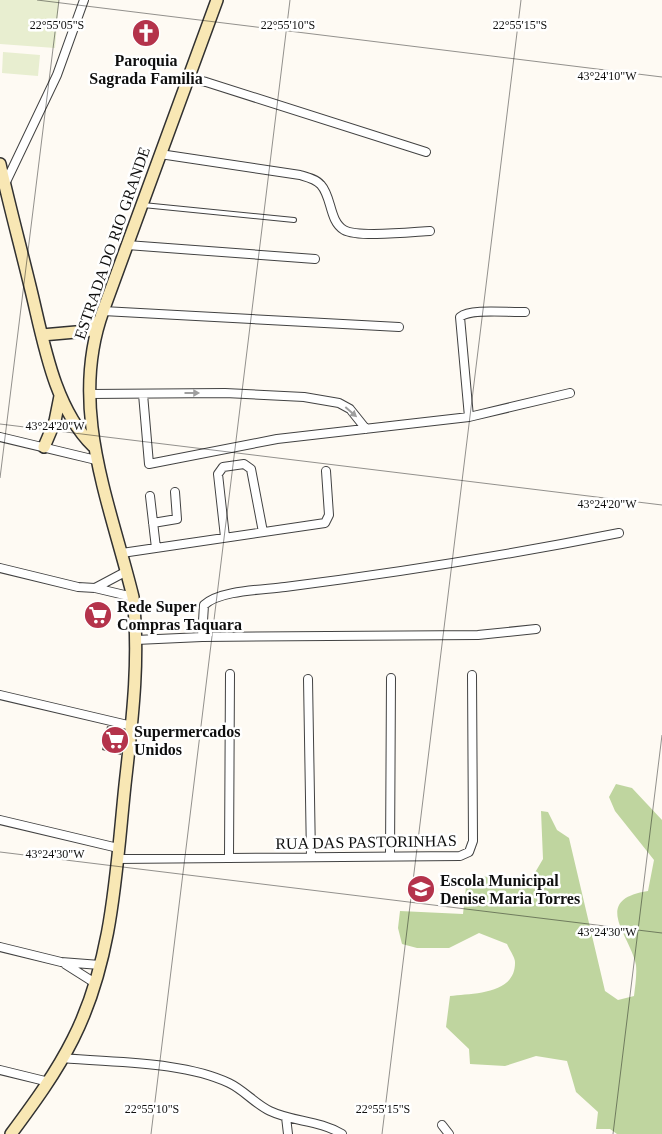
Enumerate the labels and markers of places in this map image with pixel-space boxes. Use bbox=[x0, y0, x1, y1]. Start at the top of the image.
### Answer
church icon: Paroquia Sagrada Familia bbox=[131, 18, 161, 48]
place label: Paroquia Sagrada Familia bbox=[89, 52, 203, 88]
place label: Rede Super Compras Taquara bbox=[117, 598, 242, 634]
supermarket icon: Rede Super Compras Taquara bbox=[83, 600, 113, 630]
place label: Supermercados Unidos bbox=[134, 723, 240, 758]
supermarket icon: Supermercados Unidos bbox=[100, 725, 130, 755]
place label: Escola Municipal Denise Maria Torres bbox=[440, 872, 580, 907]
school or university icon: Escola Municipal Denise Maria Torres bbox=[406, 874, 436, 904]

